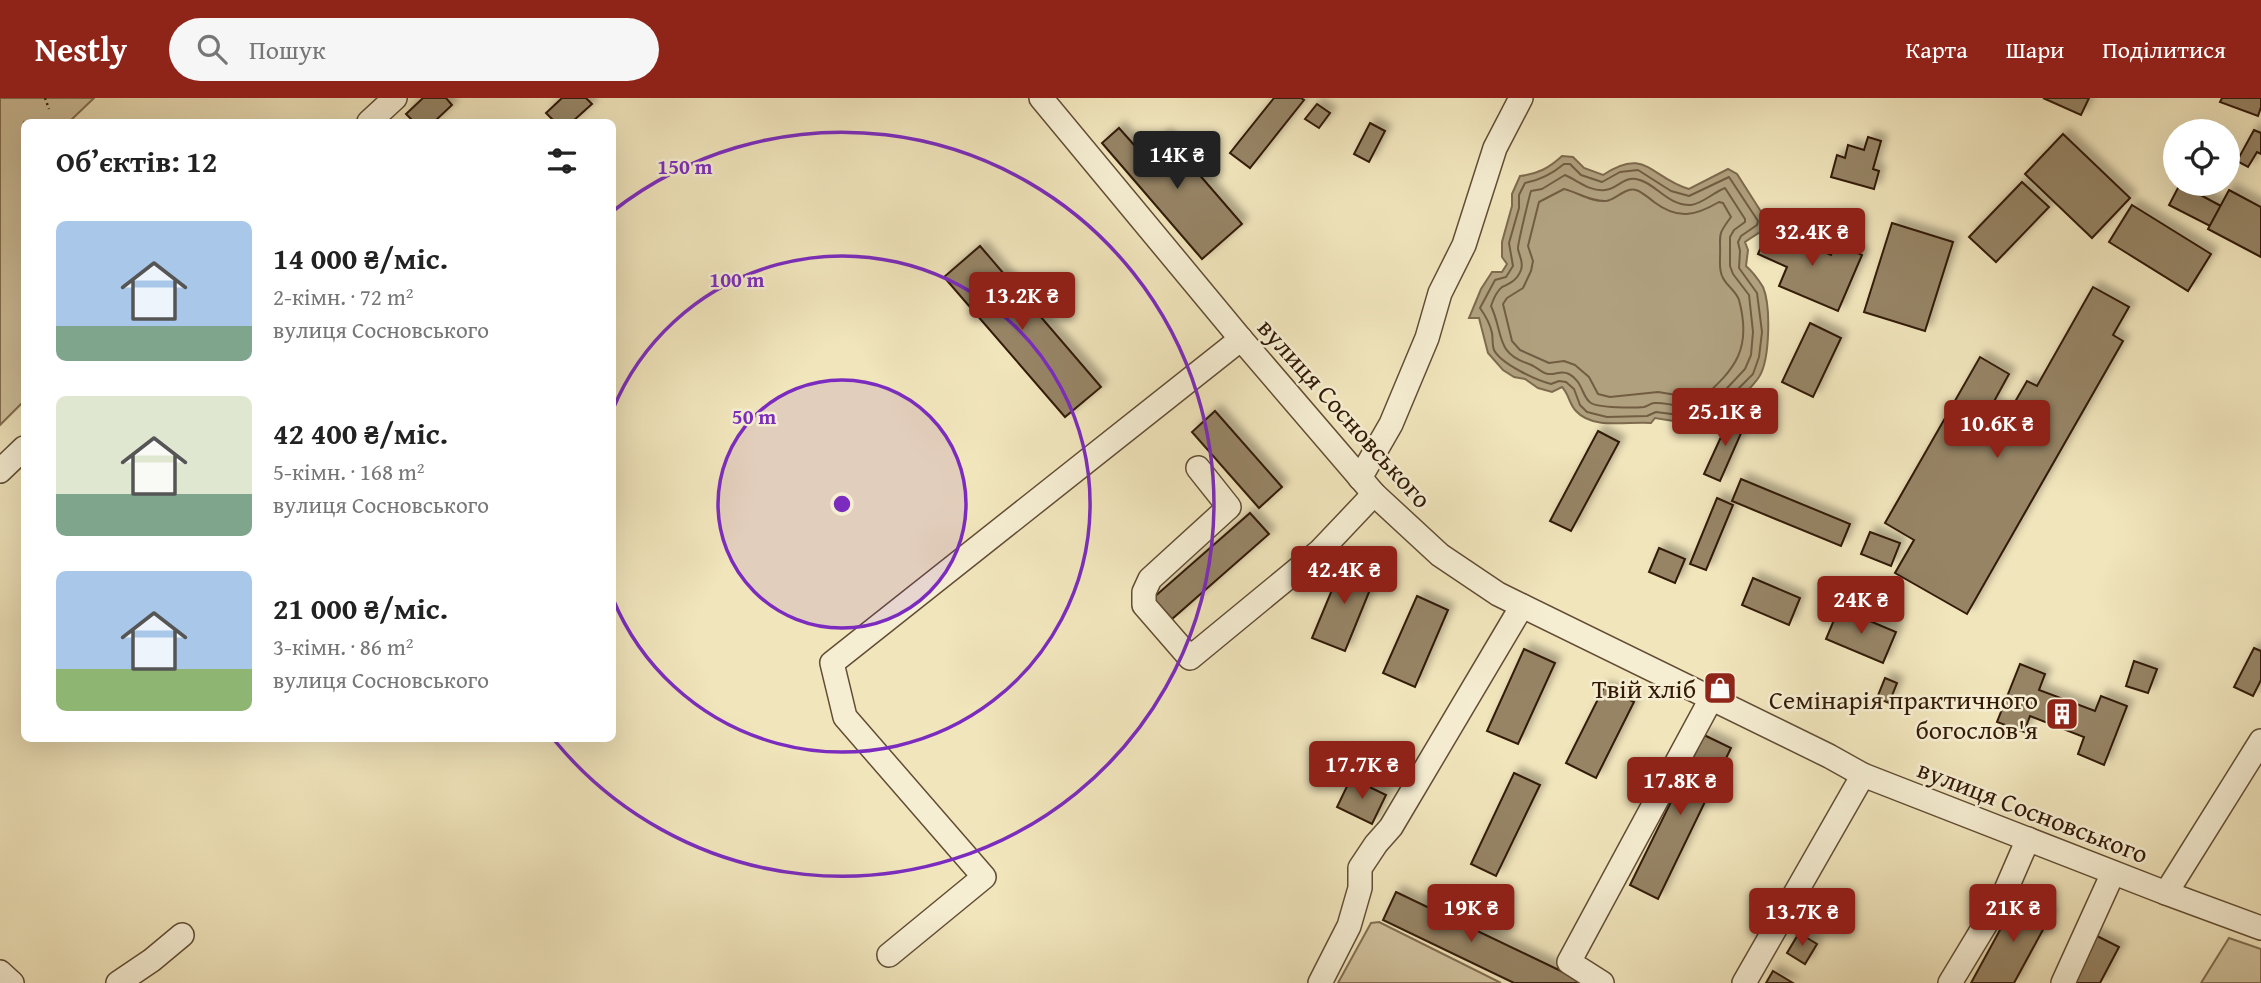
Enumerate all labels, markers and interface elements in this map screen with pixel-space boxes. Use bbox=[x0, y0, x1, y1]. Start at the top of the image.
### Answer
search box bbox=[169, 18, 659, 81]
text: Nestly bbox=[35, 25, 127, 73]
icon: search bbox=[193, 30, 231, 68]
text: Пошук bbox=[249, 30, 326, 69]
text: Карта bbox=[1905, 32, 1968, 67]
text: Шари bbox=[2006, 32, 2064, 67]
text: Поділитися bbox=[2102, 32, 2226, 67]
map controls bbox=[2163, 119, 2240, 196]
button: locate bbox=[2163, 119, 2240, 196]
pin: 14K ₴ bbox=[1128, 132, 1226, 191]
text: 14K ₴ bbox=[1149, 137, 1205, 170]
text: Об’єктів: 12 bbox=[56, 139, 217, 183]
icon: filters bbox=[543, 142, 581, 180]
text: 150 m bbox=[657, 151, 713, 182]
pin: 32.4K ₴ bbox=[1747, 208, 1877, 268]
text: 32.4K ₴ bbox=[1775, 214, 1849, 247]
text: 14 000 ₴/міс. bbox=[273, 236, 448, 280]
icon: home bbox=[112, 249, 196, 333]
text: 100 m bbox=[709, 264, 765, 295]
pin: 13.2K ₴ bbox=[957, 272, 1087, 332]
text: 13.2K ₴ bbox=[985, 278, 1059, 311]
text: 2-кімн. · 72 m² bbox=[273, 280, 414, 313]
street label: вулиця Сосновського bbox=[1249, 309, 1441, 517]
text: вулиця Сосновського bbox=[273, 313, 489, 346]
pin: 25.1K ₴ bbox=[1660, 388, 1790, 448]
text: 25.1K ₴ bbox=[1688, 394, 1762, 427]
pin: 10.6K ₴ bbox=[1932, 400, 2062, 460]
text: 50 m bbox=[732, 401, 776, 432]
text: 10.6K ₴ bbox=[1960, 406, 2034, 439]
text: 42 400 ₴/міс. bbox=[273, 411, 448, 455]
icon: home bbox=[112, 424, 196, 508]
text: 5-кімн. · 168 m² bbox=[273, 455, 425, 488]
text: вулиця Сосновського bbox=[273, 488, 489, 521]
centre of rings bbox=[830, 492, 854, 516]
pin: 42.4K ₴ bbox=[1279, 546, 1409, 606]
text: 42.4K ₴ bbox=[1307, 552, 1381, 585]
pin: 24K ₴ bbox=[1812, 576, 1910, 636]
text: 24K ₴ bbox=[1833, 582, 1889, 615]
text: 21 000 ₴/міс. bbox=[273, 586, 448, 630]
icon: home bbox=[112, 599, 196, 683]
text: 3-кімн. · 86 m² bbox=[273, 630, 414, 663]
text: вулиця Сосновського bbox=[273, 663, 489, 696]
place label: Твій хліб bbox=[1592, 669, 1696, 708]
shop icon: Твій хліб bbox=[1701, 669, 1739, 707]
place label: Семінарія практичного богослов'я bbox=[1769, 680, 2038, 749]
building icon: Семінарія практичного богослов'я bbox=[2043, 695, 2081, 733]
pin: 17.7K ₴ bbox=[1297, 742, 1427, 801]
text: 17.7K ₴ bbox=[1325, 747, 1399, 780]
street label: вулиця Сосновського bbox=[1912, 749, 2154, 873]
pin: 17.8K ₴ bbox=[1615, 758, 1745, 817]
text: 17.8K ₴ bbox=[1643, 763, 1717, 796]
pin: 19K ₴ bbox=[1422, 884, 1520, 944]
pin: 21K ₴ bbox=[1964, 884, 2062, 944]
pin: 13.7K ₴ bbox=[1737, 888, 1867, 948]
text: 19K ₴ bbox=[1443, 890, 1499, 923]
text: 21K ₴ bbox=[1985, 890, 2041, 923]
text: 13.7K ₴ bbox=[1765, 894, 1839, 927]

